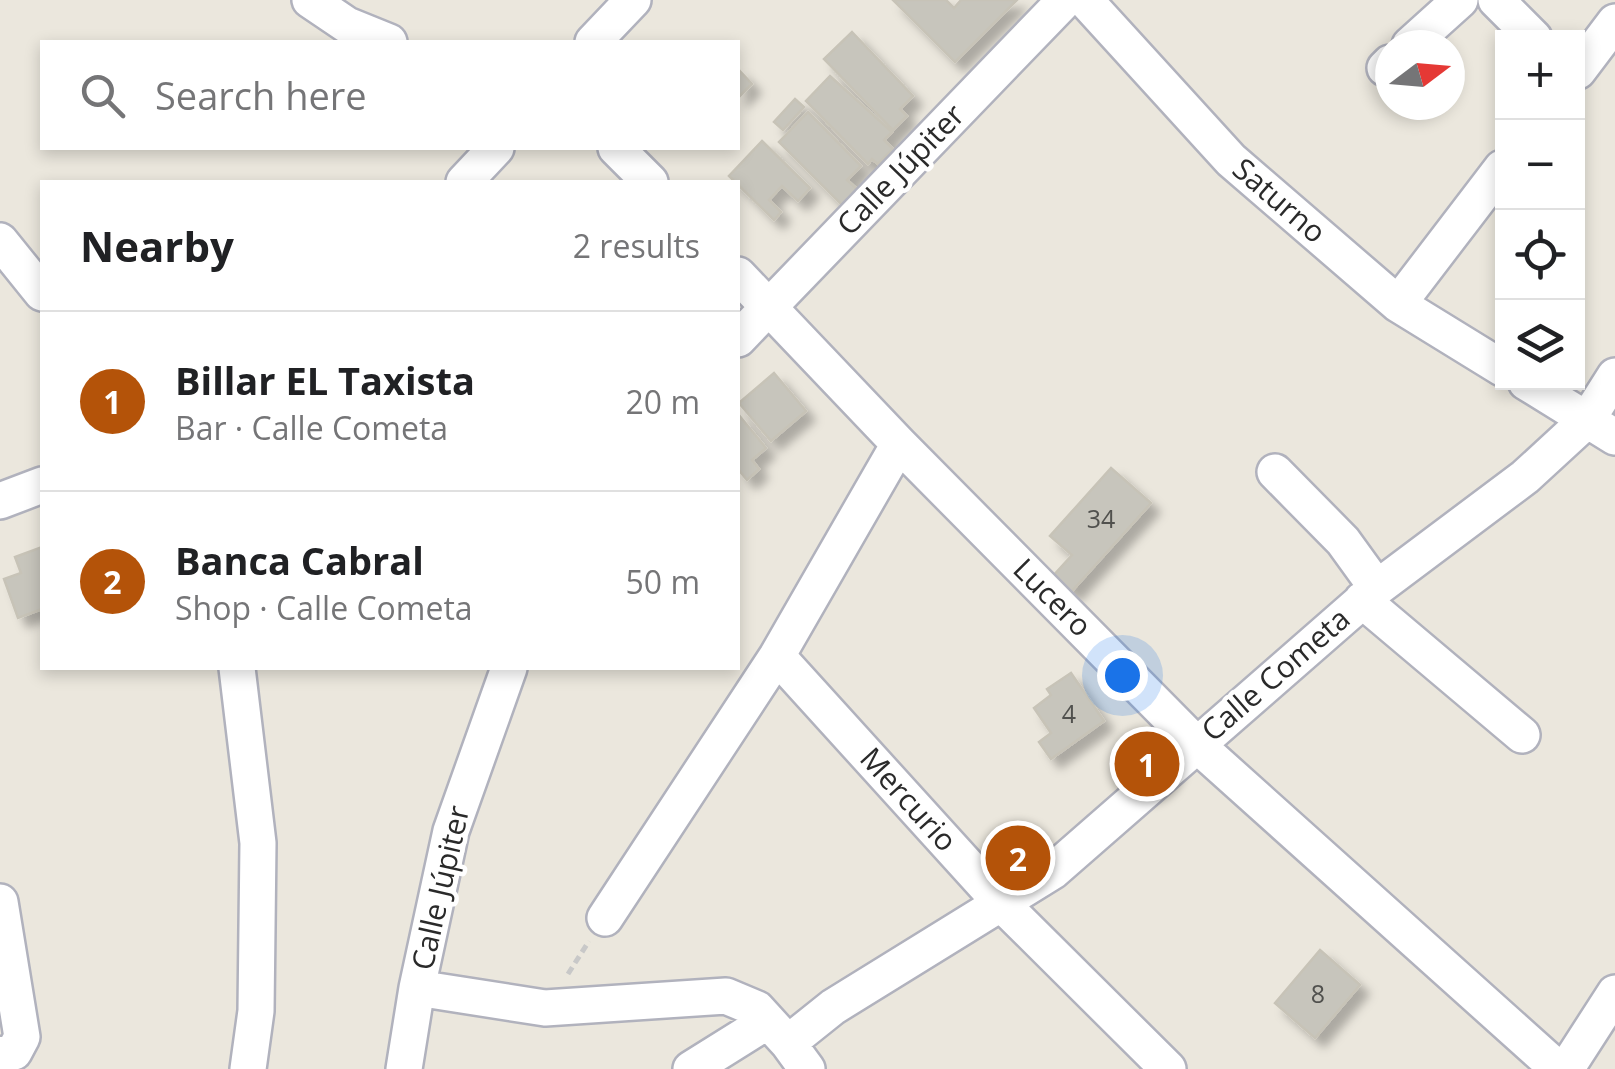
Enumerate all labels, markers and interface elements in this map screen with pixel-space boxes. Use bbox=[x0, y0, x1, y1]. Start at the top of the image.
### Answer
north arrow bbox=[1375, 30, 1465, 120]
map controls bbox=[1495, 30, 1585, 390]
button: + bbox=[1495, 30, 1585, 120]
search box bbox=[40, 40, 740, 150]
icon: search bbox=[75, 68, 130, 123]
text: Search here bbox=[155, 69, 367, 121]
street label: Calle Júpiter bbox=[827, 94, 973, 243]
button: − bbox=[1495, 120, 1585, 210]
street label: Saturno bbox=[1225, 148, 1335, 252]
button: locate bbox=[1495, 210, 1585, 300]
text: Nearby bbox=[80, 217, 234, 274]
text: 2 results bbox=[573, 224, 700, 267]
button: layers bbox=[1495, 300, 1585, 390]
text: Billar EL Taxista bbox=[175, 354, 475, 406]
text: 1 bbox=[103, 380, 122, 423]
text: 20 m bbox=[625, 380, 700, 423]
text: Bar · Calle Cometa bbox=[175, 406, 448, 449]
house number: 34 bbox=[1087, 501, 1115, 535]
text: Banca Cabral bbox=[175, 534, 424, 586]
street label: Lucero bbox=[1005, 549, 1101, 645]
text: 2 bbox=[103, 560, 122, 603]
text: 50 m bbox=[625, 560, 700, 603]
text: Shop · Calle Cometa bbox=[175, 586, 473, 629]
street label: Calle Cometa bbox=[1192, 598, 1358, 750]
your location bbox=[1097, 650, 1148, 701]
house number: 4 bbox=[1062, 696, 1076, 730]
pin: 1 bbox=[1114, 726, 1180, 802]
street label: Mercurio bbox=[851, 738, 967, 860]
street label: Calle Júpiter bbox=[401, 801, 478, 974]
pin: 2 bbox=[986, 820, 1050, 896]
house number: 8 bbox=[1311, 976, 1325, 1010]

